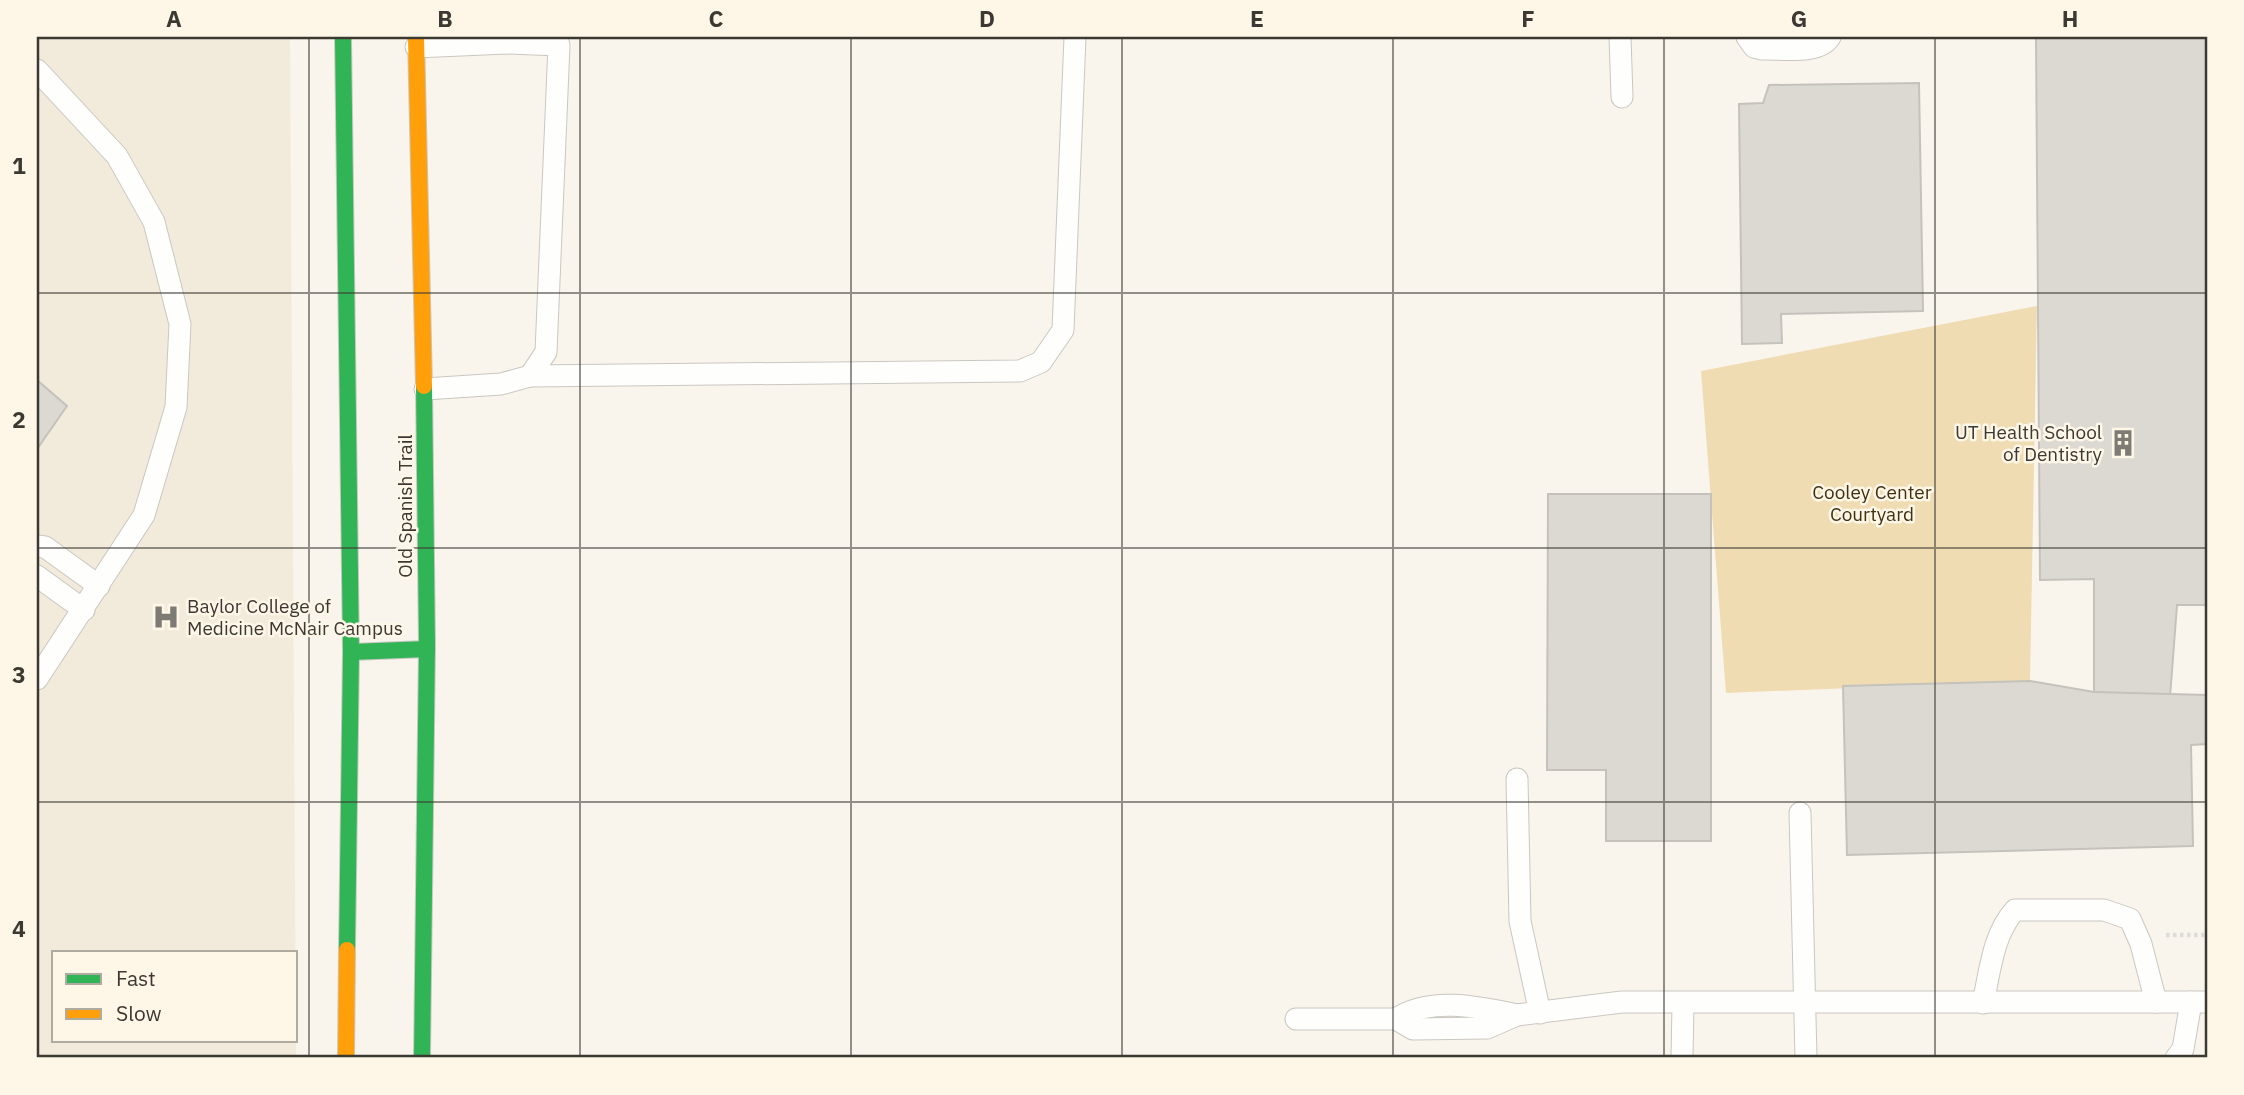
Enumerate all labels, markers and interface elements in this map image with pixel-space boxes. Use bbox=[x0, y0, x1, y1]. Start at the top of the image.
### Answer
text: A bbox=[166, 3, 182, 33]
text: B bbox=[437, 3, 453, 33]
text: C bbox=[709, 3, 724, 33]
text: D bbox=[979, 3, 995, 33]
text: E bbox=[1250, 3, 1264, 33]
text: F bbox=[1521, 3, 1535, 33]
text: G bbox=[1791, 3, 1807, 33]
text: H bbox=[2062, 3, 2078, 33]
text: 1 bbox=[12, 150, 26, 180]
text: 2 bbox=[12, 404, 26, 434]
place label: UT Health School of Dentistry bbox=[1955, 420, 2103, 466]
building icon: UT Health School of Dentistry bbox=[2108, 428, 2138, 458]
street label: Old Spanish Trail bbox=[393, 434, 417, 578]
park label: Cooley Center Courtyard bbox=[1812, 480, 1932, 526]
place label: Baylor College of Medicine McNair Campus bbox=[187, 594, 403, 640]
hospital icon: Baylor College of Medicine McNair Campus bbox=[151, 602, 181, 632]
text: 3 bbox=[12, 659, 26, 689]
text: 4 bbox=[12, 913, 26, 943]
legend bbox=[52, 951, 298, 1042]
text: Fast bbox=[116, 964, 156, 992]
text: Slow bbox=[116, 999, 162, 1027]

